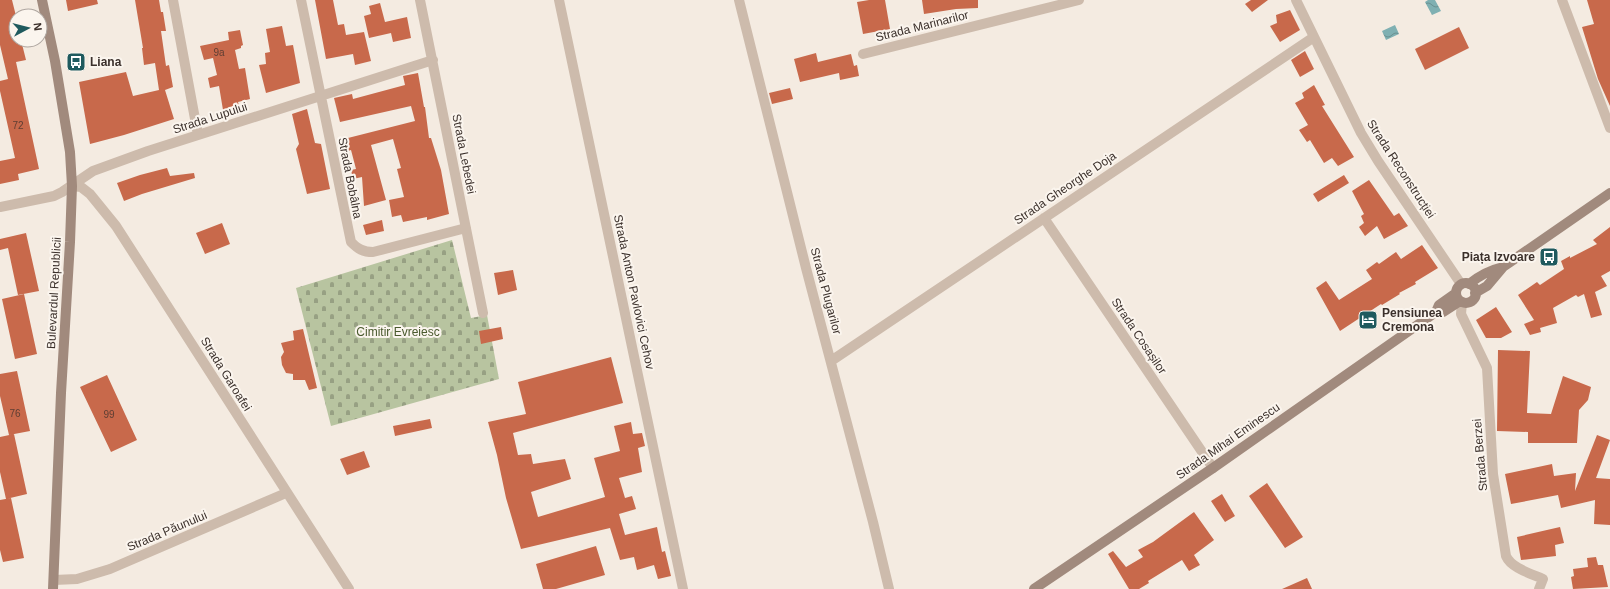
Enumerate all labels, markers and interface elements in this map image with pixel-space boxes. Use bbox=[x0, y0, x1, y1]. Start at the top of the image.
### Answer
north arrow bbox=[8, 8, 48, 48]
street label: Strada Marinarilor bbox=[874, 8, 970, 44]
text: N bbox=[31, 22, 44, 32]
house number: 9a bbox=[213, 47, 225, 58]
bus stop icon: Liana bbox=[65, 51, 87, 73]
place label: Liana bbox=[90, 55, 122, 69]
street label: Strada Lupului bbox=[171, 99, 249, 137]
street label: Strada Lebedei bbox=[449, 113, 479, 195]
street label: Strada Reconstrucției bbox=[1364, 117, 1438, 221]
house number: 72 bbox=[12, 120, 24, 131]
street label: Strada Bobâlna bbox=[335, 136, 365, 220]
street label: Strada Gheorghe Doja bbox=[1011, 148, 1119, 227]
street label: Strada Anton Pavlovici Cehov bbox=[611, 213, 657, 371]
street label: Bulevardul Republicii bbox=[44, 237, 64, 349]
street label: Strada Plugarilor bbox=[808, 246, 844, 336]
bus stop icon: Piața Izvoare bbox=[1538, 246, 1560, 268]
place label: Piața Izvoare bbox=[1462, 250, 1535, 264]
street label: Strada Cosașilor bbox=[1108, 295, 1170, 377]
place label: Pensiunea Cremona bbox=[1382, 306, 1442, 334]
hotel icon: Pensiunea Cremona bbox=[1357, 309, 1379, 331]
park label: Cimitir Evreiesc bbox=[356, 325, 440, 339]
street label: Strada Garoafei bbox=[198, 334, 254, 414]
street label: Strada Mihai Eminescu bbox=[1173, 400, 1283, 482]
house number: 76 bbox=[9, 408, 21, 419]
house number: 99 bbox=[103, 409, 115, 420]
street label: Strada Berzei bbox=[1470, 418, 1490, 492]
street label: Strada Păunului bbox=[125, 508, 209, 554]

